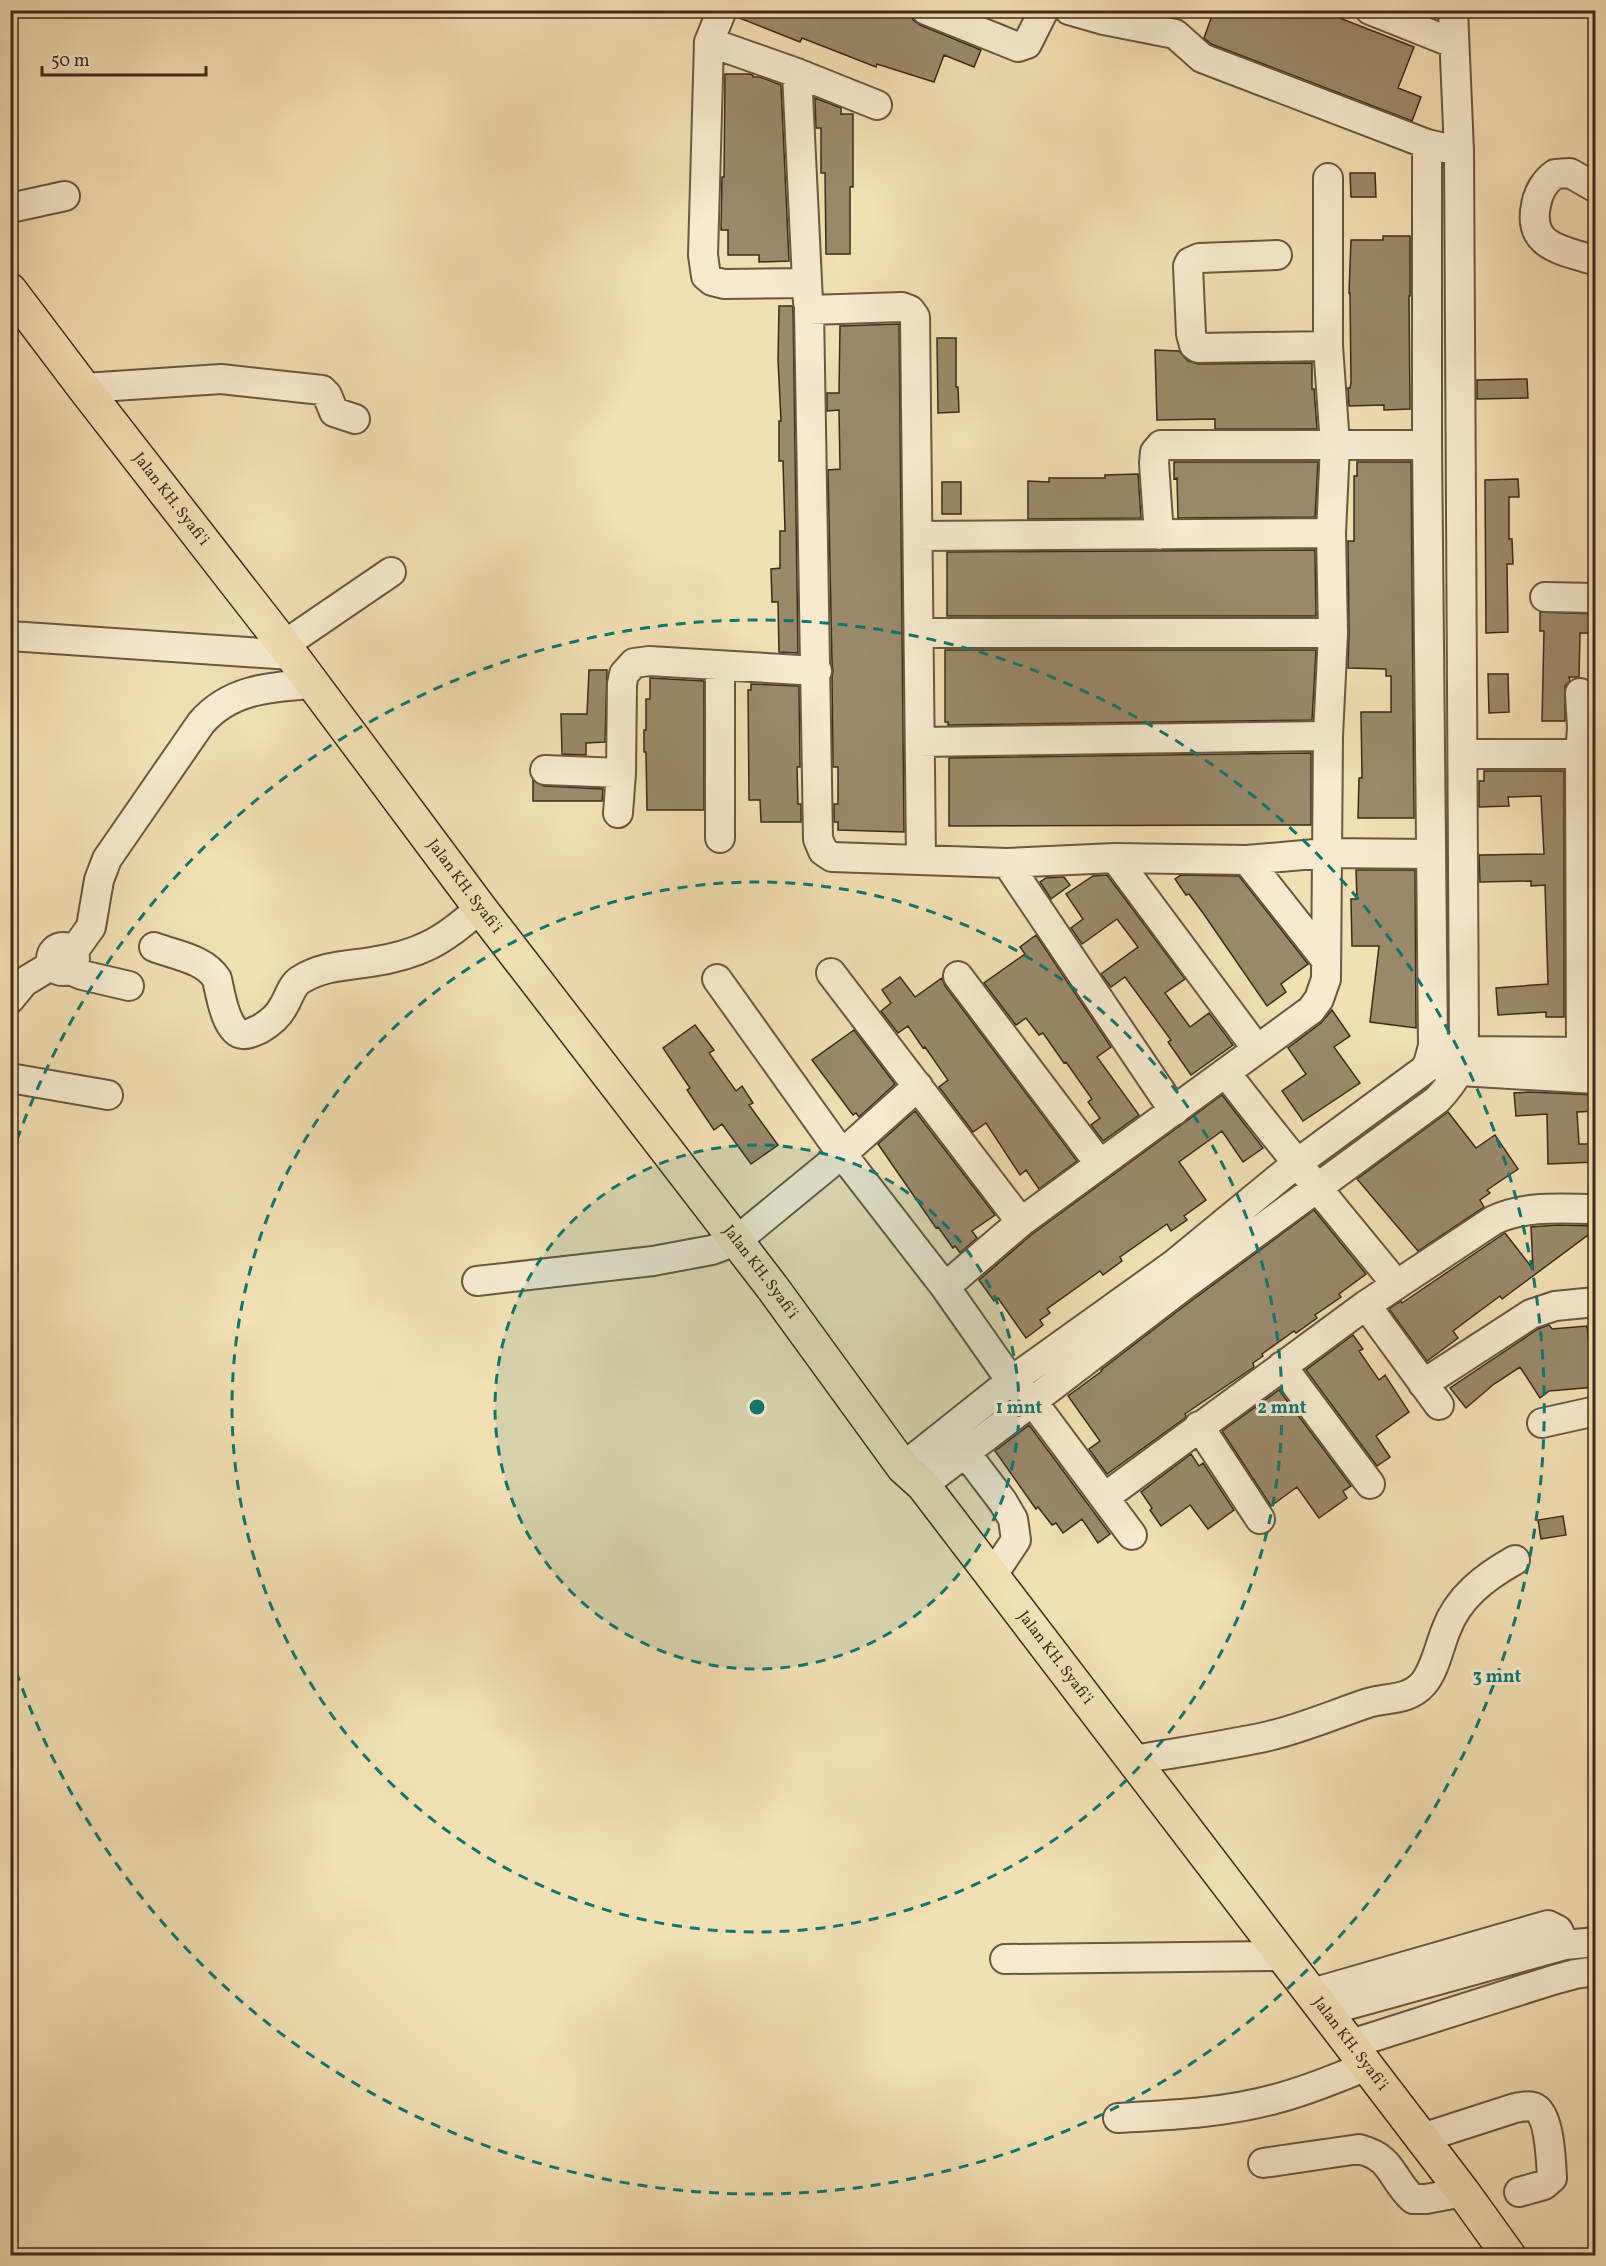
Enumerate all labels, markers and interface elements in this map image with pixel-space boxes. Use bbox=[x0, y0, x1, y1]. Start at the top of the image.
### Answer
scale bar bbox=[42, 39, 206, 77]
text: 50 m bbox=[51, 49, 90, 74]
street label: Jalan KH. Syafi'i bbox=[127, 448, 214, 551]
street label: Jalan KH. Syafi'i bbox=[422, 835, 507, 938]
street label: Jalan KH. Syafi'i bbox=[717, 1221, 803, 1324]
text: 1 mnt bbox=[996, 1396, 1043, 1421]
text: 2 mnt bbox=[1258, 1396, 1307, 1421]
centre of rings bbox=[747, 1397, 767, 1417]
street label: Jalan KH. Syafi'i bbox=[1012, 1607, 1098, 1709]
text: 3 mnt bbox=[1473, 1665, 1522, 1690]
street label: Jalan KH. Syafi'i bbox=[1307, 1993, 1393, 2096]

